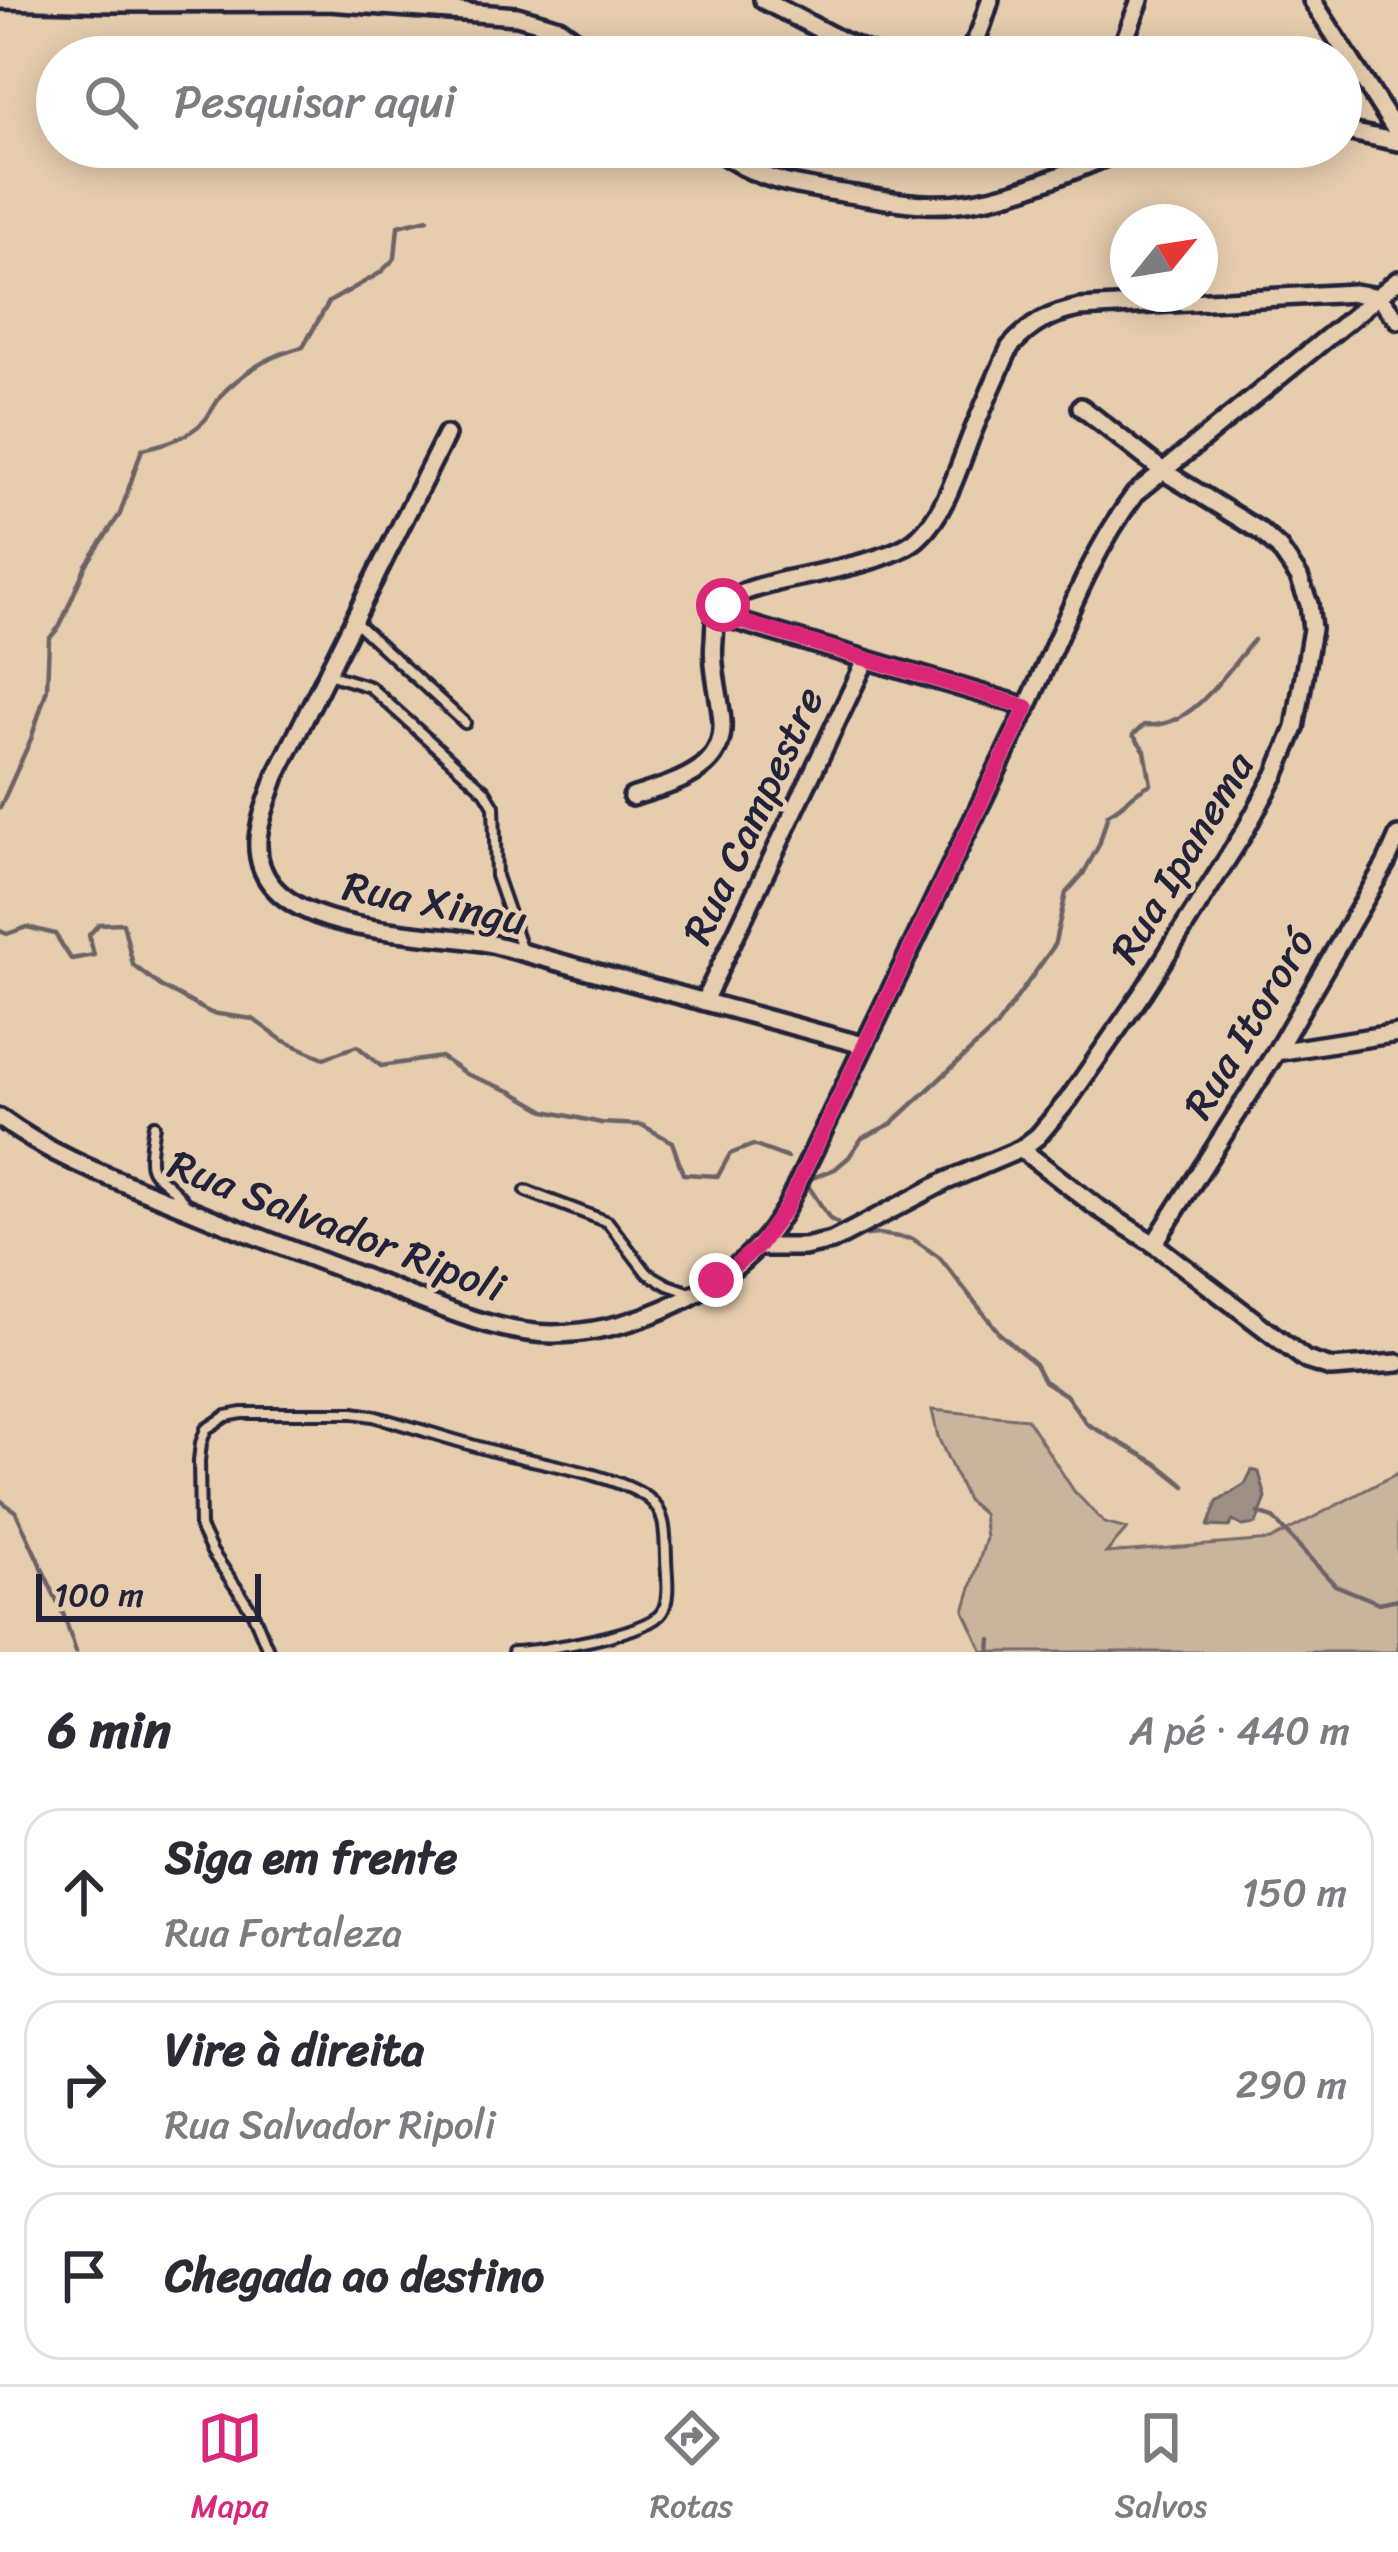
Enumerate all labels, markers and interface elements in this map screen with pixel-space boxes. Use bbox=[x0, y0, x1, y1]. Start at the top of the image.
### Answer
search box bbox=[36, 36, 1362, 168]
text: Pesquisar aqui bbox=[174, 62, 456, 142]
icon: search bbox=[78, 69, 144, 135]
north arrow bbox=[1110, 204, 1218, 312]
route start bbox=[696, 578, 750, 632]
street label: Rua Campestre bbox=[661, 674, 845, 957]
street label: Rua Ipanema bbox=[1089, 736, 1275, 978]
street label: Rua Xingu bbox=[337, 849, 533, 957]
street label: Rua Itororó bbox=[1162, 913, 1336, 1134]
street label: Rua Salvador Ripoli bbox=[157, 1128, 517, 1325]
route end bbox=[689, 1253, 743, 1307]
text: 100 m bbox=[54, 1566, 144, 1624]
scale bar bbox=[36, 1568, 261, 1621]
text: 6 min bbox=[48, 1685, 171, 1775]
text: A pé · 440 m bbox=[1129, 1696, 1350, 1765]
text: Siga em frente bbox=[165, 1818, 457, 1898]
text: 150 m bbox=[1242, 1858, 1347, 1927]
icon: ahead bbox=[51, 1859, 117, 1925]
text: Rua Fortaleza bbox=[165, 1898, 402, 1967]
text: Vire à direita bbox=[165, 2010, 424, 2090]
text: 290 m bbox=[1236, 2050, 1347, 2119]
icon: right bbox=[51, 2051, 117, 2117]
text: Rua Salvador Ripoli bbox=[165, 2090, 495, 2159]
text: Chegada ao destino bbox=[165, 2236, 544, 2316]
icon: arrive bbox=[51, 2243, 117, 2309]
tab: Mapa bbox=[191, 2405, 268, 2535]
tab: Rotas bbox=[650, 2405, 733, 2535]
tab: Salvos bbox=[1115, 2405, 1207, 2535]

